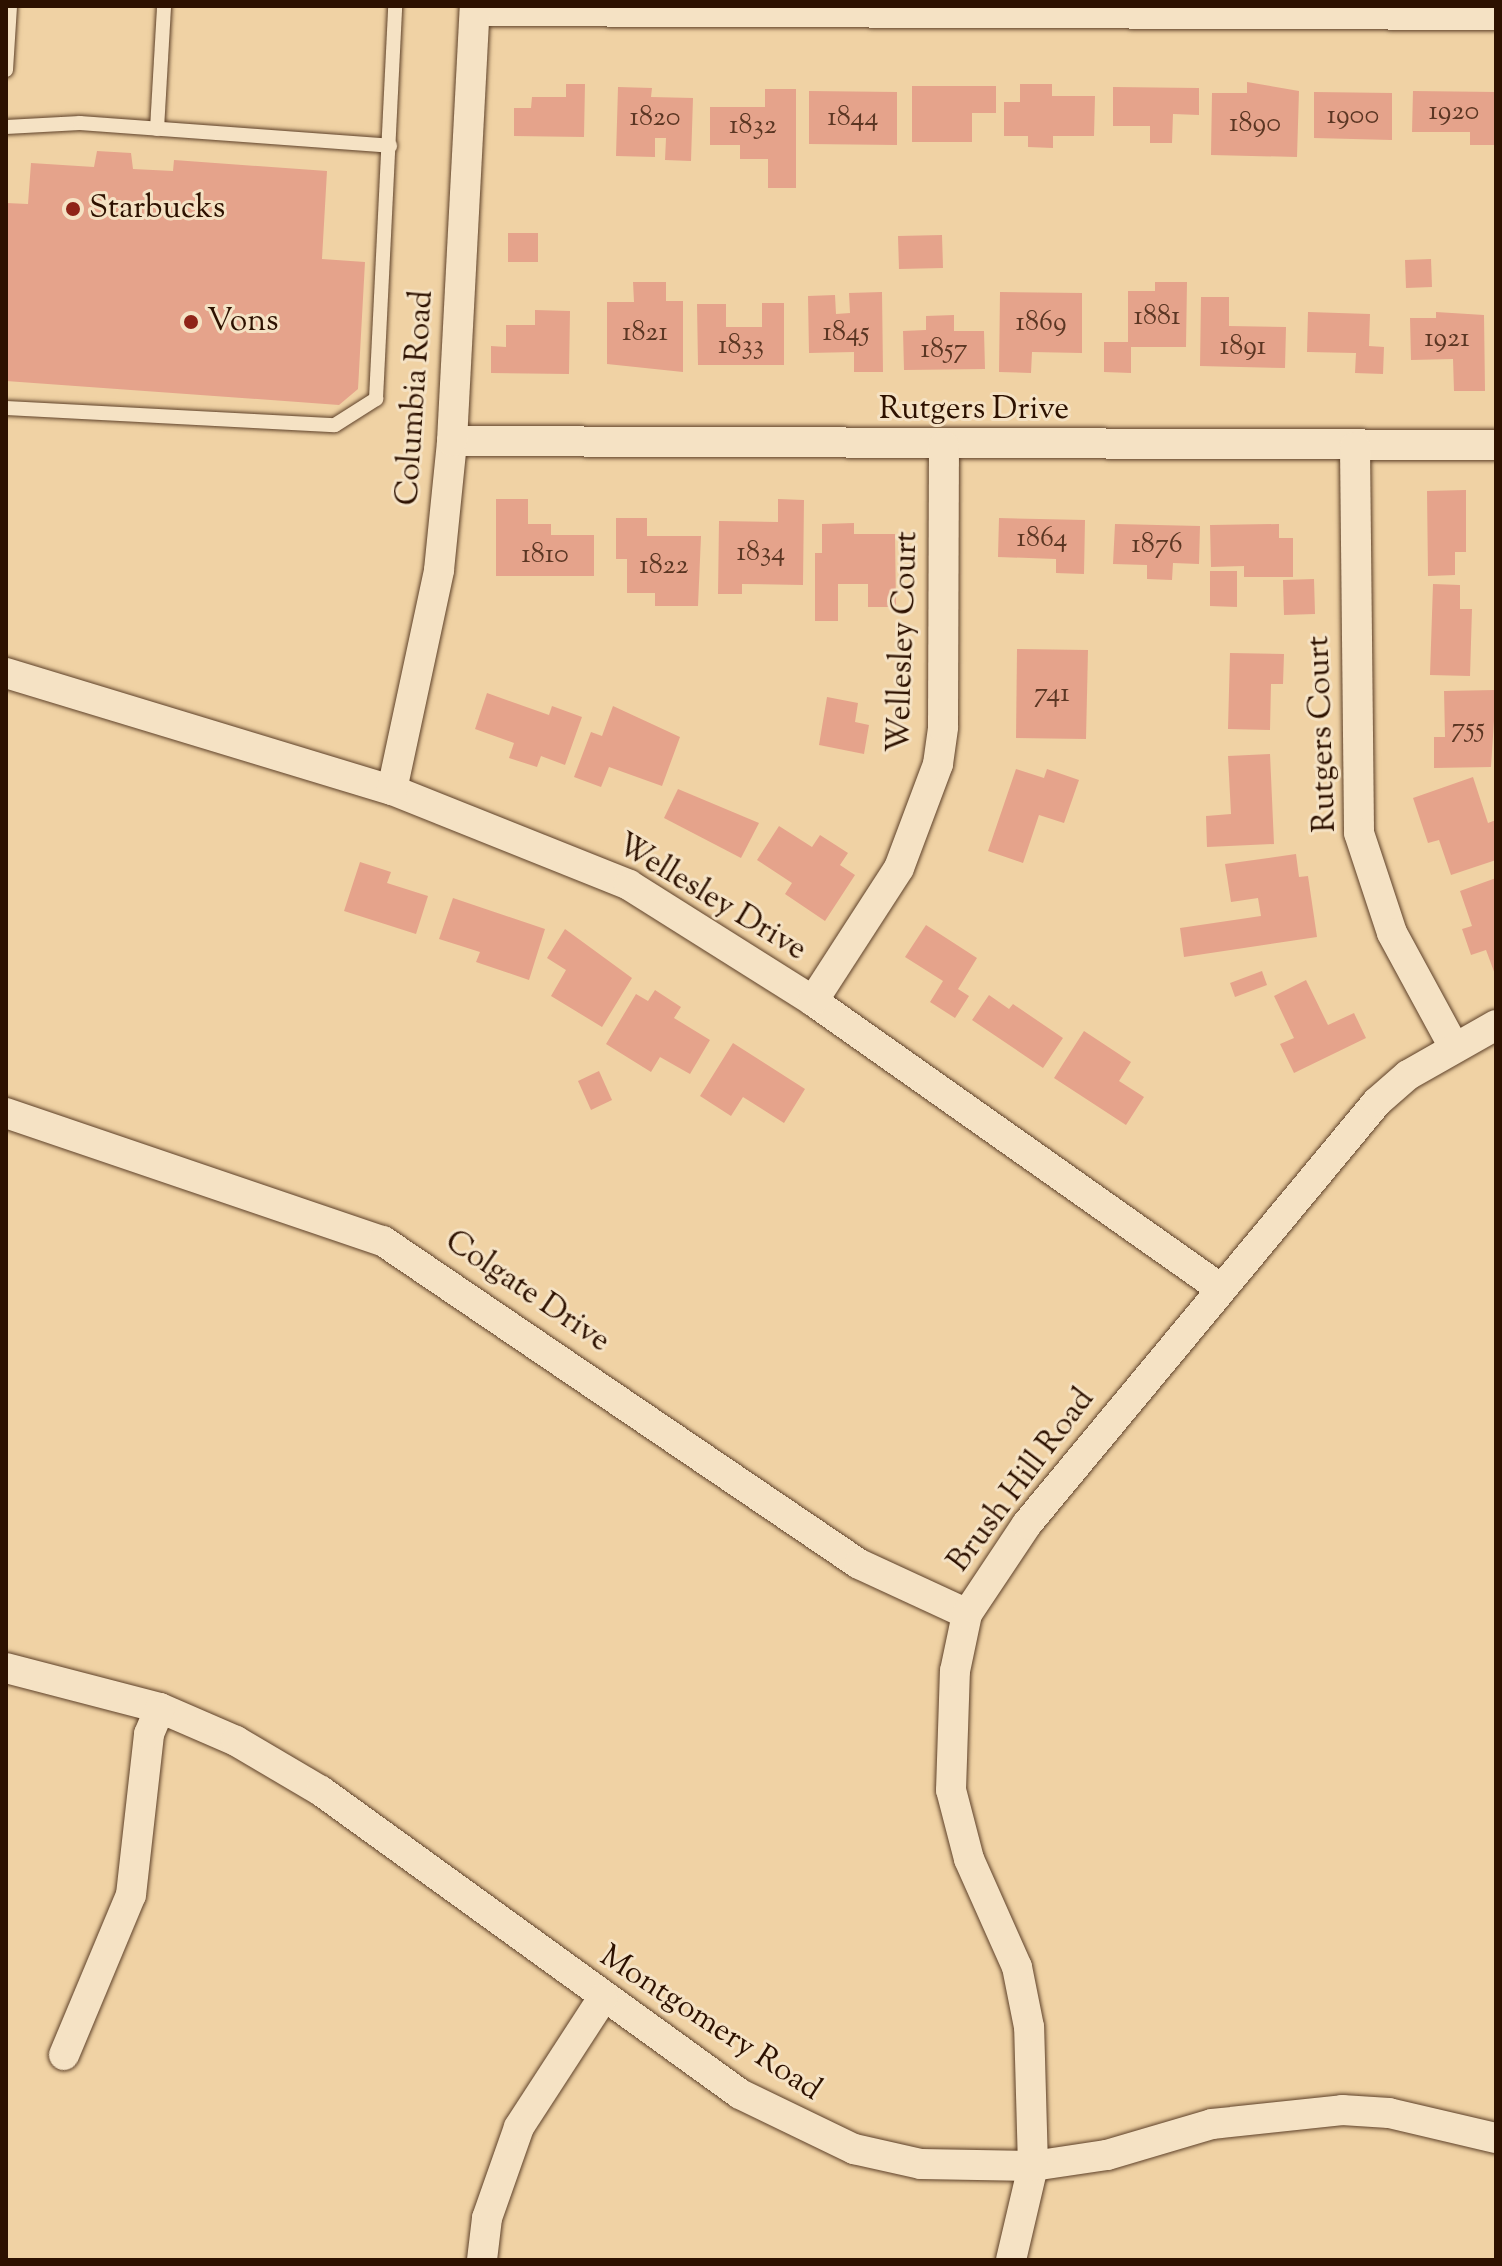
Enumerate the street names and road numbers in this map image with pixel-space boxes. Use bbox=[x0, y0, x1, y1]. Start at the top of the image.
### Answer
street label: Columbia Road bbox=[389, 289, 443, 507]
street label: Rutgers Drive bbox=[879, 391, 1069, 429]
street label: Wellesley Court bbox=[881, 531, 927, 753]
street label: Rutgers Court bbox=[1300, 635, 1346, 833]
street label: Wellesley Drive bbox=[609, 826, 813, 970]
street label: Colgate Drive bbox=[437, 1223, 617, 1361]
street label: Brush Hill Road bbox=[941, 1382, 1103, 1580]
street label: Montgomery Road bbox=[592, 1938, 828, 2110]

